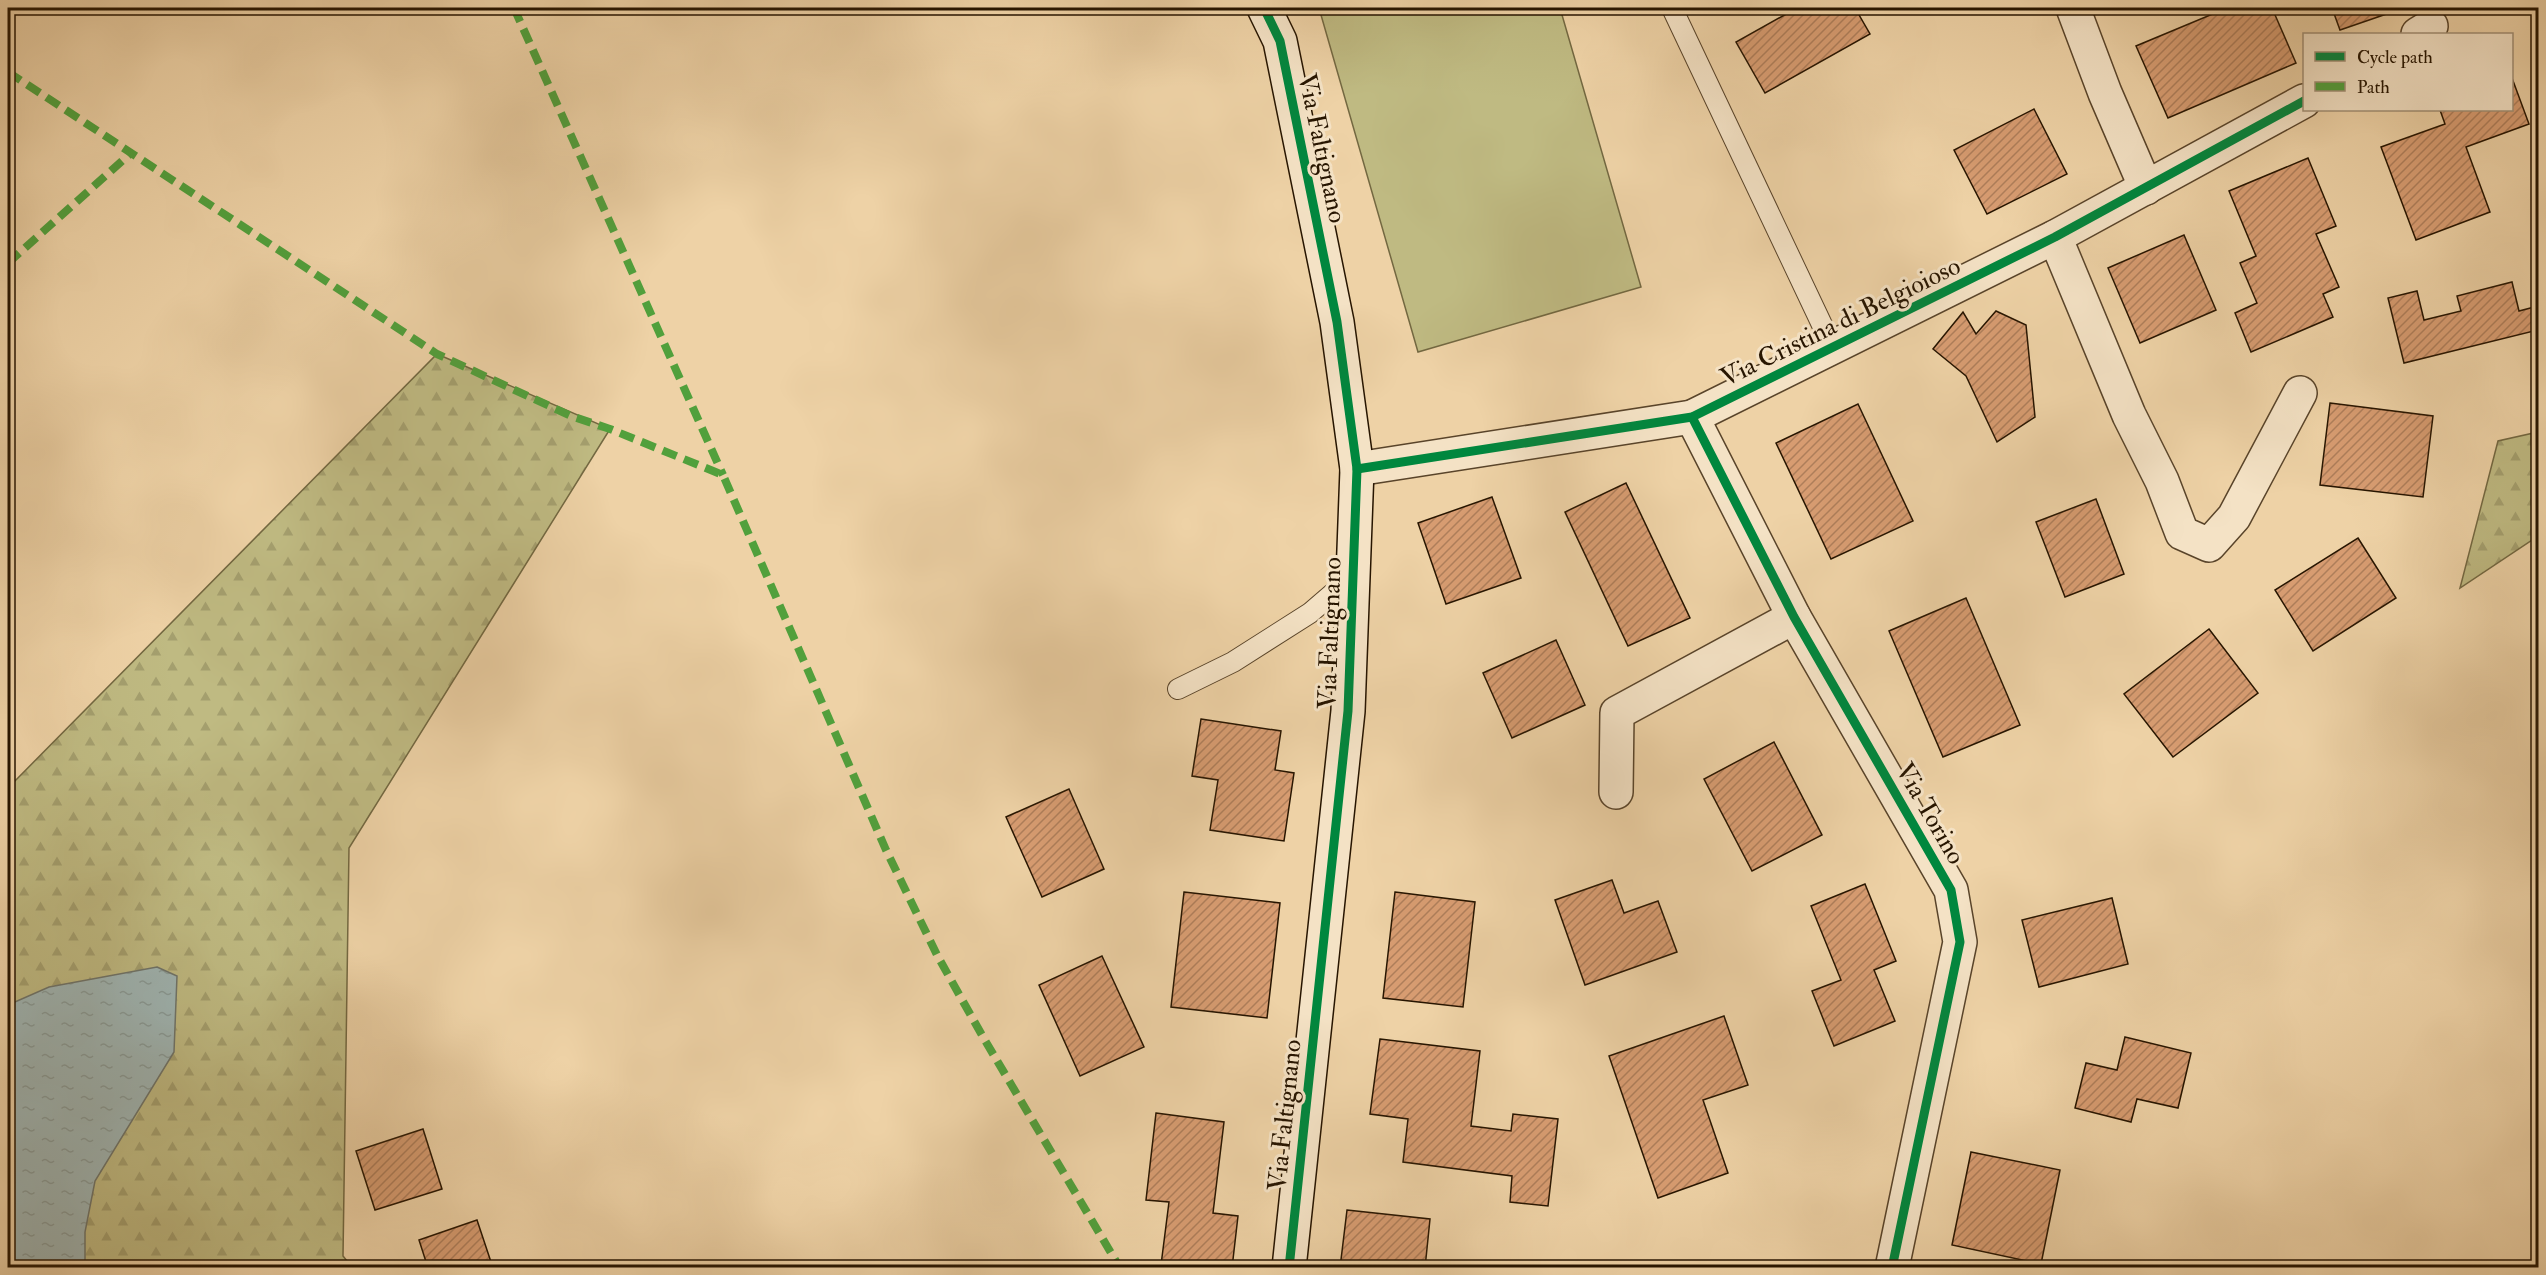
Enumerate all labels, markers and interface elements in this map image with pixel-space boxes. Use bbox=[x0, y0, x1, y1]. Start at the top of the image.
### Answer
legend bbox=[2303, 33, 2513, 111]
text: Cycle path bbox=[2357, 46, 2433, 69]
street label: Via Faltignano bbox=[1291, 70, 1353, 226]
text: Path bbox=[2357, 76, 2390, 99]
street label: Via Cristina di Belgioioso bbox=[1715, 250, 1966, 394]
street label: Via Faltignano bbox=[1311, 556, 1349, 710]
street label: Via Torino bbox=[1888, 757, 1972, 870]
street label: Via Faltignano bbox=[1261, 1038, 1309, 1192]

